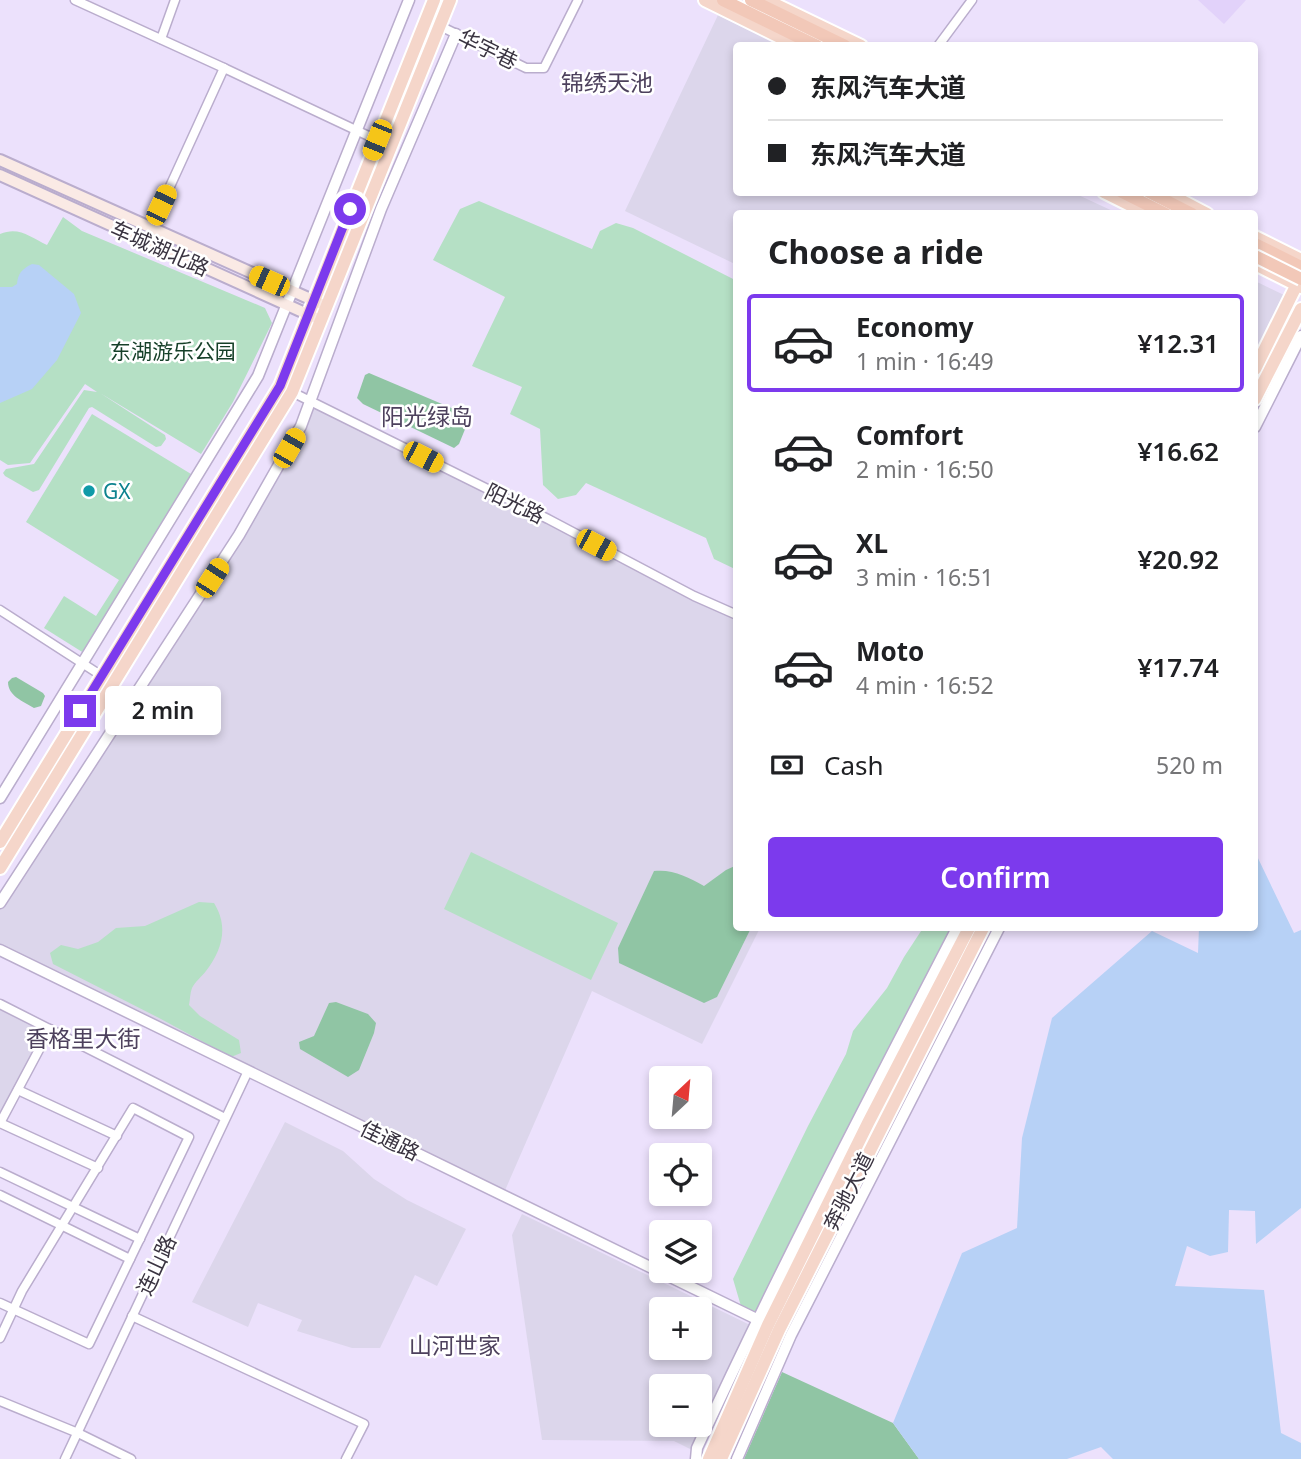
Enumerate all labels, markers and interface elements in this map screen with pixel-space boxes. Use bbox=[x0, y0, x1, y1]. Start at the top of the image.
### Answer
street label: 华宇巷 bbox=[454, 23, 522, 75]
district label: 锦绣天池 bbox=[561, 66, 653, 98]
text: 东风汽车大道 bbox=[810, 69, 966, 105]
car bbox=[360, 117, 395, 163]
text: 东风汽车大道 bbox=[810, 136, 966, 172]
car bbox=[143, 182, 180, 228]
route start bbox=[334, 193, 366, 225]
street label: 车城湖北路 bbox=[106, 214, 214, 282]
text: Choose a ride bbox=[768, 230, 984, 273]
car bbox=[246, 263, 293, 299]
text: Economy bbox=[856, 309, 974, 345]
icon: car bbox=[772, 312, 835, 375]
text: ¥12.31 bbox=[1137, 325, 1219, 361]
park label: 东湖游乐公园 bbox=[110, 337, 236, 365]
text: 1 min · 16:49 bbox=[856, 345, 994, 377]
district label: 阳光绿岛 bbox=[381, 400, 473, 432]
text: Comfort bbox=[856, 417, 964, 453]
icon: car bbox=[772, 420, 835, 483]
car bbox=[270, 425, 309, 471]
text: ¥16.62 bbox=[1137, 433, 1219, 469]
car bbox=[400, 438, 447, 476]
text: 2 min · 16:50 bbox=[856, 453, 994, 485]
place label: GX bbox=[103, 477, 131, 505]
street label: 阳光路 bbox=[481, 477, 549, 529]
marker: GX bbox=[81, 483, 97, 499]
text: XL bbox=[856, 525, 888, 561]
car bbox=[573, 526, 620, 564]
icon: car bbox=[772, 528, 835, 591]
text: ¥20.92 bbox=[1137, 541, 1219, 577]
car bbox=[192, 555, 233, 601]
text: 3 min · 16:51 bbox=[856, 561, 994, 593]
text: Moto bbox=[856, 633, 924, 669]
icon: car bbox=[772, 636, 835, 699]
text: ¥17.74 bbox=[1137, 649, 1219, 685]
text: 4 min · 16:52 bbox=[856, 669, 994, 701]
callout: 2 min bbox=[104, 686, 220, 736]
text: 2 min bbox=[132, 694, 194, 726]
route end bbox=[64, 695, 96, 727]
icon: cash bbox=[768, 746, 806, 784]
text: Cash bbox=[824, 747, 884, 783]
text: 520 m bbox=[1156, 749, 1223, 781]
button: Confirm bbox=[768, 837, 1223, 917]
district label: 香格里大街 bbox=[26, 1022, 141, 1054]
north arrow bbox=[649, 1066, 712, 1129]
map controls bbox=[649, 1066, 712, 1437]
street label: 佳通路 bbox=[356, 1114, 424, 1166]
button: locate bbox=[649, 1143, 712, 1206]
street label: 奔驰大道 bbox=[816, 1147, 880, 1235]
button: layers bbox=[649, 1220, 712, 1283]
street label: 连山路 bbox=[130, 1231, 182, 1299]
button: + bbox=[649, 1297, 712, 1360]
district label: 山河世家 bbox=[409, 1329, 501, 1361]
button: − bbox=[649, 1374, 712, 1437]

